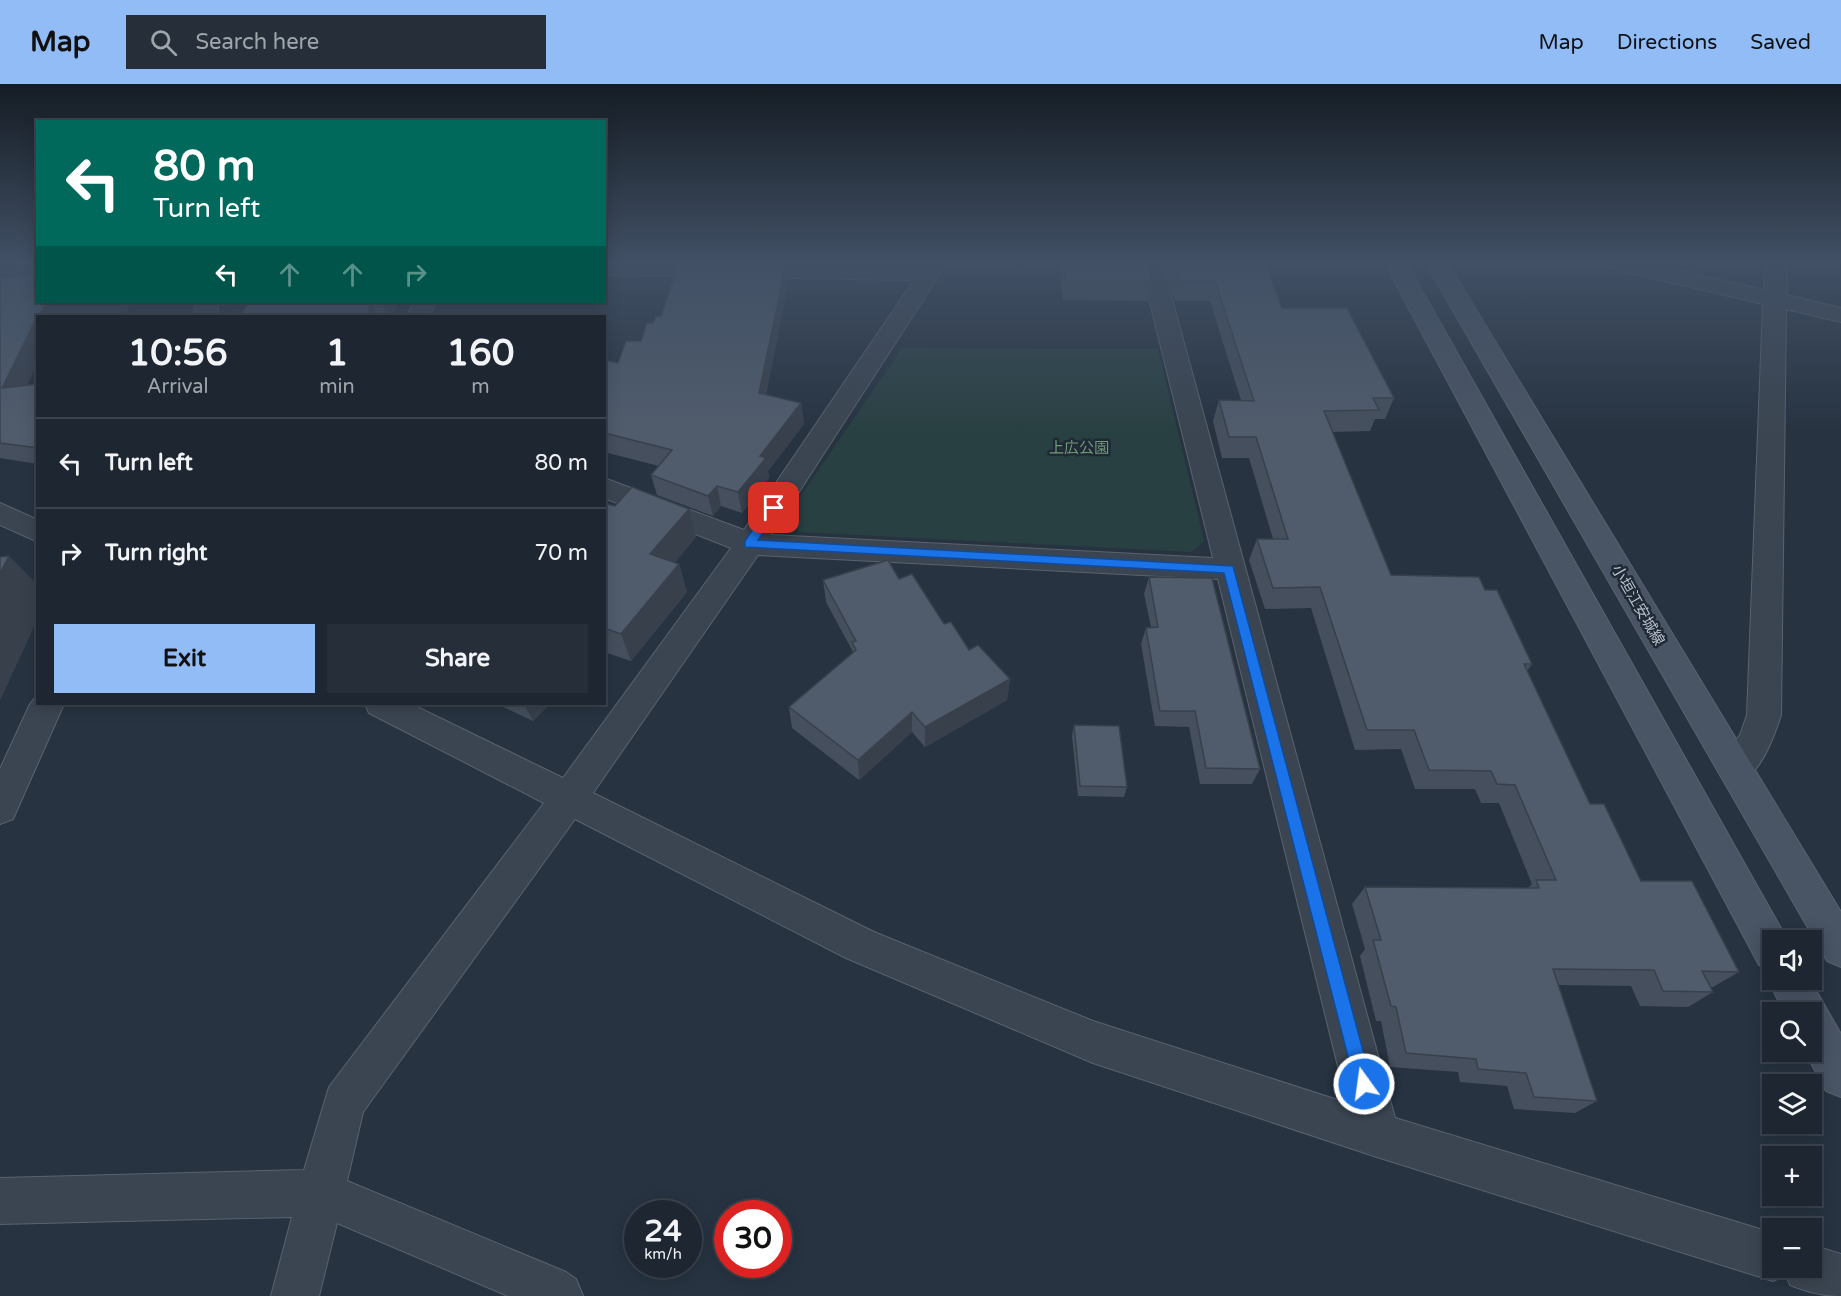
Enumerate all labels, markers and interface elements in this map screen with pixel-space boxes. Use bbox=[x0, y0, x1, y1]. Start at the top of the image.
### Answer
search box bbox=[126, 15, 546, 69]
text: Map bbox=[30, 25, 90, 59]
icon: search bbox=[147, 26, 180, 59]
text: Search here bbox=[195, 29, 319, 55]
text: Map bbox=[1538, 30, 1584, 55]
text: Directions bbox=[1617, 30, 1717, 55]
text: Saved bbox=[1750, 30, 1811, 55]
text: 80 m bbox=[153, 141, 255, 192]
icon: left bbox=[54, 144, 132, 222]
text: Turn left bbox=[153, 192, 260, 225]
icon: left bbox=[210, 258, 243, 291]
icon: ahead bbox=[273, 258, 306, 291]
icon: ahead bbox=[336, 258, 369, 291]
icon: right bbox=[399, 258, 432, 291]
text: 10:56 bbox=[128, 332, 228, 375]
text: 1 bbox=[326, 332, 348, 375]
text: 160 bbox=[446, 332, 514, 375]
text: Arrival bbox=[147, 375, 209, 399]
text: min bbox=[319, 375, 355, 399]
text: m bbox=[471, 375, 490, 399]
park label: 上広公園 bbox=[1049, 439, 1109, 457]
icon: left bbox=[54, 447, 87, 480]
text: Turn left bbox=[105, 450, 193, 476]
text: 80 m bbox=[534, 450, 588, 476]
pin bbox=[748, 482, 799, 533]
icon: arrive bbox=[757, 491, 790, 524]
icon: right bbox=[54, 537, 87, 570]
text: Turn right bbox=[105, 540, 207, 566]
text: 70 m bbox=[534, 540, 588, 566]
street label: 小垣江安城線 bbox=[1608, 562, 1668, 648]
button: Exit bbox=[54, 624, 315, 693]
button: Share bbox=[327, 624, 588, 693]
map controls bbox=[1762, 930, 1822, 1278]
button: sound bbox=[1762, 930, 1822, 990]
button: search bbox=[1762, 1002, 1822, 1062]
position arrow bbox=[1332, 1052, 1396, 1116]
button: layers bbox=[1762, 1074, 1822, 1134]
button: + bbox=[1762, 1146, 1822, 1206]
speed limit sign: 30 bbox=[714, 1200, 792, 1278]
text: 24 bbox=[644, 1213, 682, 1250]
button: − bbox=[1762, 1218, 1822, 1278]
text: km/h bbox=[644, 1245, 682, 1263]

